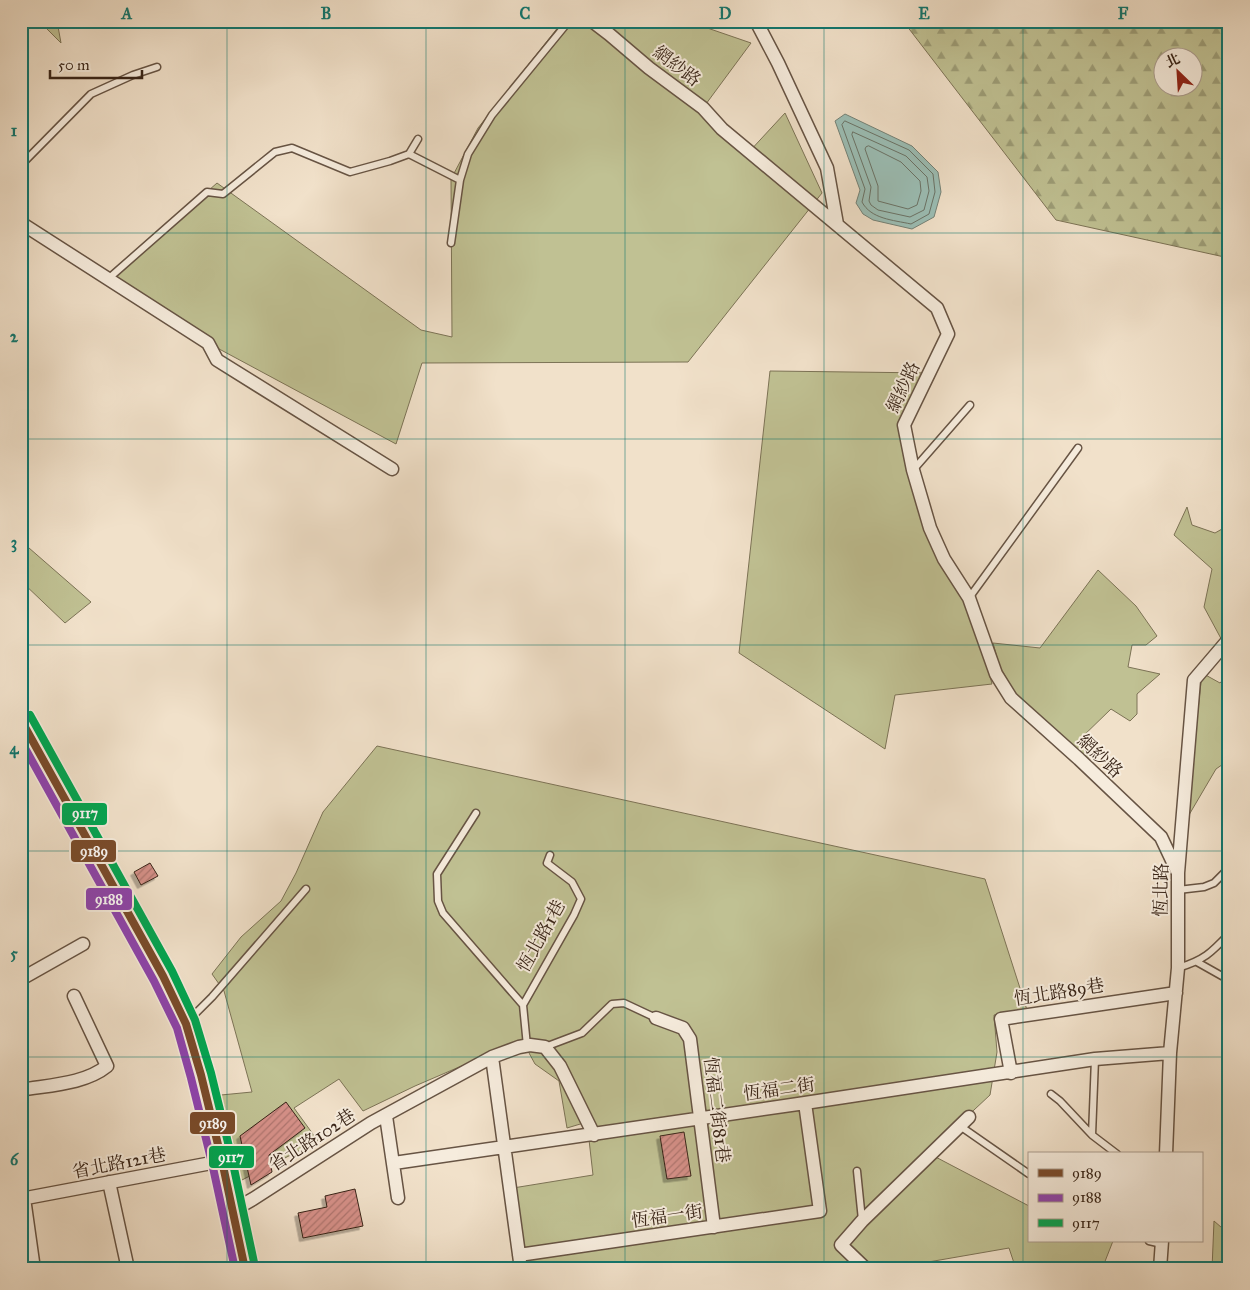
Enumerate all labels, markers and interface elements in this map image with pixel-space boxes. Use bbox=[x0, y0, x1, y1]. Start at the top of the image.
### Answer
text: A bbox=[121, 4, 133, 23]
text: B bbox=[321, 4, 331, 23]
text: C bbox=[520, 4, 531, 23]
text: D bbox=[719, 4, 732, 23]
text: E bbox=[918, 4, 930, 23]
text: F bbox=[1118, 4, 1129, 23]
street label: 網紗路 bbox=[649, 41, 705, 91]
scale bar bbox=[50, 48, 142, 80]
north arrow bbox=[1152, 48, 1202, 98]
text: 北 bbox=[1163, 50, 1183, 71]
text: 50 m bbox=[58, 56, 90, 74]
text: 1 bbox=[11, 121, 18, 140]
text: 2 bbox=[10, 327, 19, 346]
street label: 網紗路 bbox=[882, 358, 924, 416]
text: 3 bbox=[11, 533, 17, 553]
street label: 網紗路 bbox=[1073, 730, 1127, 782]
text: 4 bbox=[10, 739, 20, 759]
line badge: 9117 bbox=[61, 802, 108, 826]
text: 9117 bbox=[72, 805, 99, 823]
line badge: 9189 bbox=[70, 839, 117, 863]
text: 9189 bbox=[80, 843, 108, 861]
street label: 恆北路 bbox=[1150, 863, 1172, 917]
line badge: 9188 bbox=[85, 887, 133, 911]
text: 9188 bbox=[95, 891, 123, 909]
street label: 恆北路1巷 bbox=[512, 896, 570, 976]
text: 5 bbox=[10, 944, 18, 963]
street label: 恆北路89巷 bbox=[1012, 974, 1106, 1010]
street label: 恆福二街81巷 bbox=[700, 1056, 734, 1164]
street label: 恆福二街 bbox=[742, 1073, 816, 1105]
street label: 省北路102巷 bbox=[265, 1104, 359, 1176]
line badge: 9189 bbox=[189, 1111, 236, 1135]
text: 9189 bbox=[199, 1115, 227, 1133]
street label: 省北路121巷 bbox=[70, 1143, 168, 1183]
line badge: 9117 bbox=[208, 1145, 255, 1169]
text: 9117 bbox=[218, 1149, 245, 1167]
text: 6 bbox=[10, 1150, 19, 1169]
legend bbox=[1028, 1152, 1202, 1242]
text: 9189 bbox=[1072, 1164, 1102, 1182]
text: 9188 bbox=[1072, 1188, 1102, 1206]
street label: 恆福一街 bbox=[630, 1200, 704, 1232]
text: 9117 bbox=[1072, 1214, 1100, 1232]

